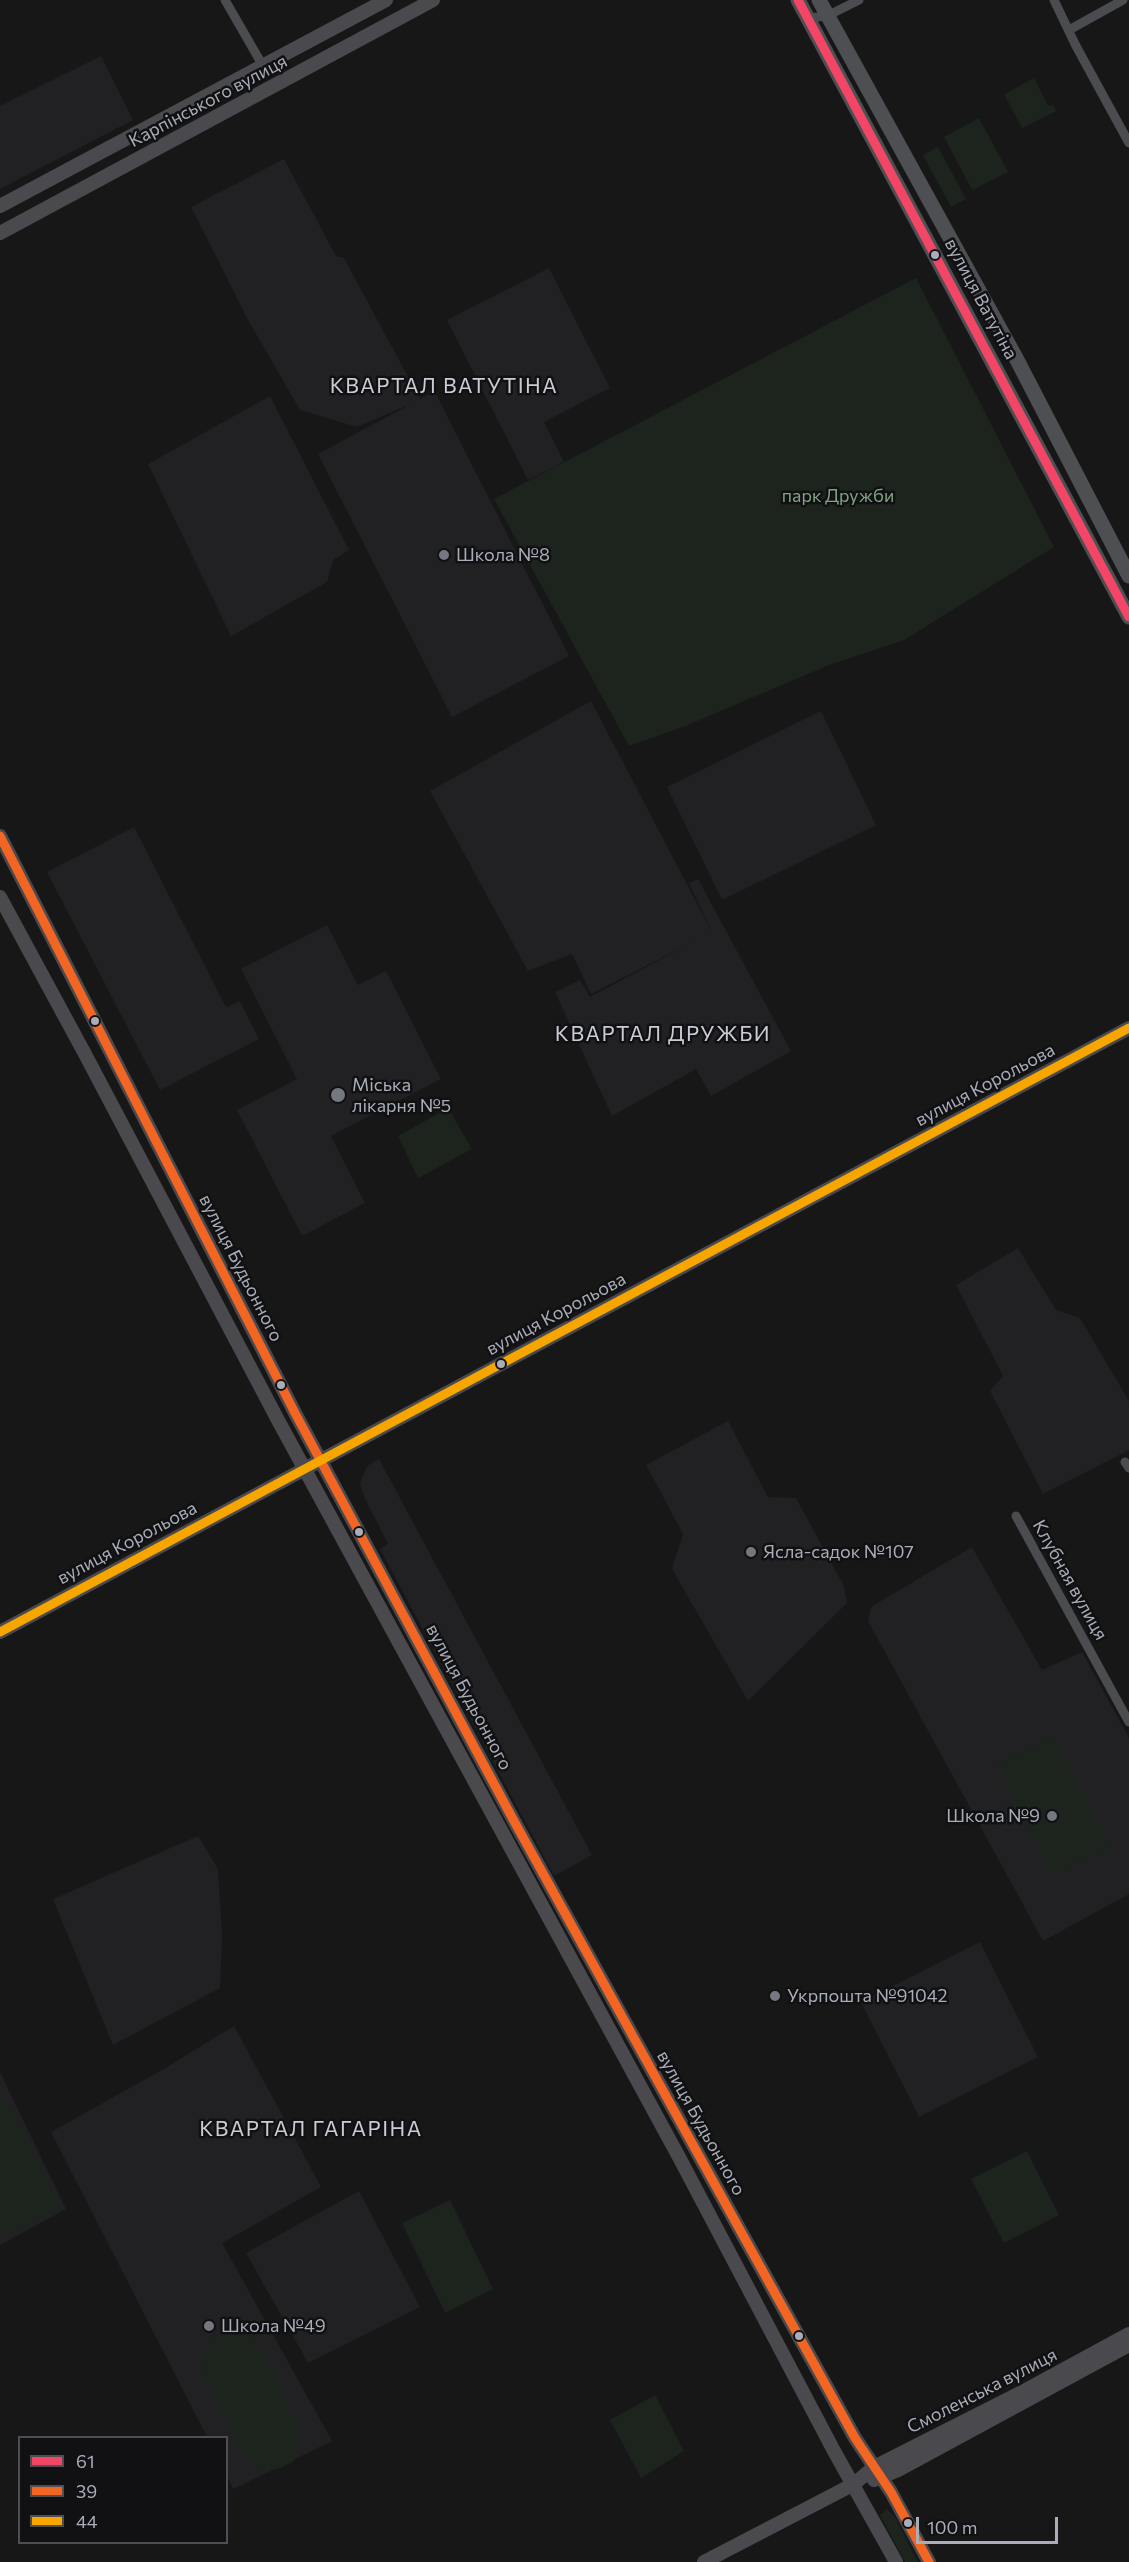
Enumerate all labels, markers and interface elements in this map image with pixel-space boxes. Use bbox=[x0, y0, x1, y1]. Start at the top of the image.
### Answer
street label: Карпінського вулиця bbox=[125, 50, 291, 152]
street label: вулиця Ватутіна bbox=[940, 235, 1022, 363]
unlabelled marker bbox=[929, 249, 941, 261]
district label: КВАРТАЛ ВАТУТІНА bbox=[330, 373, 558, 399]
park label: парк Дружби bbox=[782, 485, 894, 507]
place label: Школа №8 bbox=[456, 544, 550, 566]
marker: Школа №8 bbox=[437, 548, 451, 562]
unlabelled marker bbox=[89, 1015, 101, 1027]
district label: КВАРТАЛ ДРУЖБИ bbox=[555, 1021, 771, 1047]
street label: вулиця Корольова bbox=[912, 1039, 1058, 1131]
place label: Міська лікарня №5 bbox=[352, 1074, 451, 1116]
marker: Міська лікарня №5 bbox=[329, 1086, 347, 1104]
street label: вулиця Будьонного bbox=[195, 1191, 287, 1345]
street label: вулиця Корольова bbox=[483, 1268, 629, 1360]
unlabelled marker bbox=[495, 1358, 507, 1370]
unlabelled marker bbox=[275, 1379, 287, 1391]
street label: вулиця Корольова bbox=[54, 1497, 200, 1589]
street label: Клубная вулиця bbox=[1028, 1516, 1112, 1644]
unlabelled marker bbox=[353, 1526, 365, 1538]
place label: Ясла-садок №107 bbox=[763, 1541, 914, 1563]
marker: Ясла-садок №107 bbox=[744, 1545, 758, 1559]
street label: вулиця Будьонного bbox=[421, 1620, 517, 1774]
place label: Школа №9 bbox=[946, 1805, 1040, 1827]
marker: Школа №9 bbox=[1045, 1809, 1059, 1823]
place label: Укрпошта №91042 bbox=[787, 1985, 947, 2007]
marker: Укрпошта №91042 bbox=[768, 1989, 782, 2003]
street label: вулиця Будьонного bbox=[652, 2047, 750, 2199]
district label: КВАРТАЛ ГАГАРІНА bbox=[199, 2116, 423, 2142]
place label: Школа №49 bbox=[221, 2315, 326, 2337]
marker: Школа №49 bbox=[202, 2319, 216, 2333]
unlabelled marker bbox=[793, 2330, 805, 2342]
street label: Смоленська вулиця bbox=[903, 2344, 1061, 2438]
legend bbox=[18, 2436, 228, 2544]
text: 61 bbox=[76, 2450, 95, 2472]
text: 39 bbox=[76, 2480, 97, 2502]
scale bar bbox=[919, 2505, 1062, 2543]
text: 44 bbox=[76, 2510, 98, 2532]
text: 100 m bbox=[927, 2516, 977, 2538]
unlabelled marker bbox=[902, 2517, 914, 2529]

